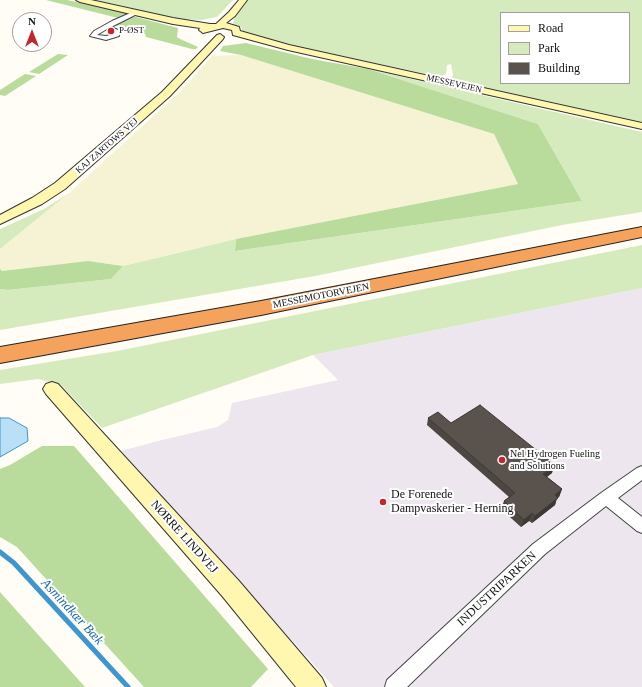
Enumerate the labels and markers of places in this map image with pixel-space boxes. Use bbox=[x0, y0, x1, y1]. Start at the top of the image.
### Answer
marker: P-ØST bbox=[106, 26, 116, 36]
place label: P-ØST bbox=[119, 26, 144, 36]
place label: Nel Hydrogen Fueling and Solutions bbox=[510, 448, 600, 472]
marker: Nel Hydrogen Fueling and Solutions bbox=[497, 455, 507, 465]
place label: De Forenede Dampvaskerier - Herning bbox=[391, 488, 514, 516]
marker: De Forenede Dampvaskerier - Herning bbox=[378, 497, 388, 507]

